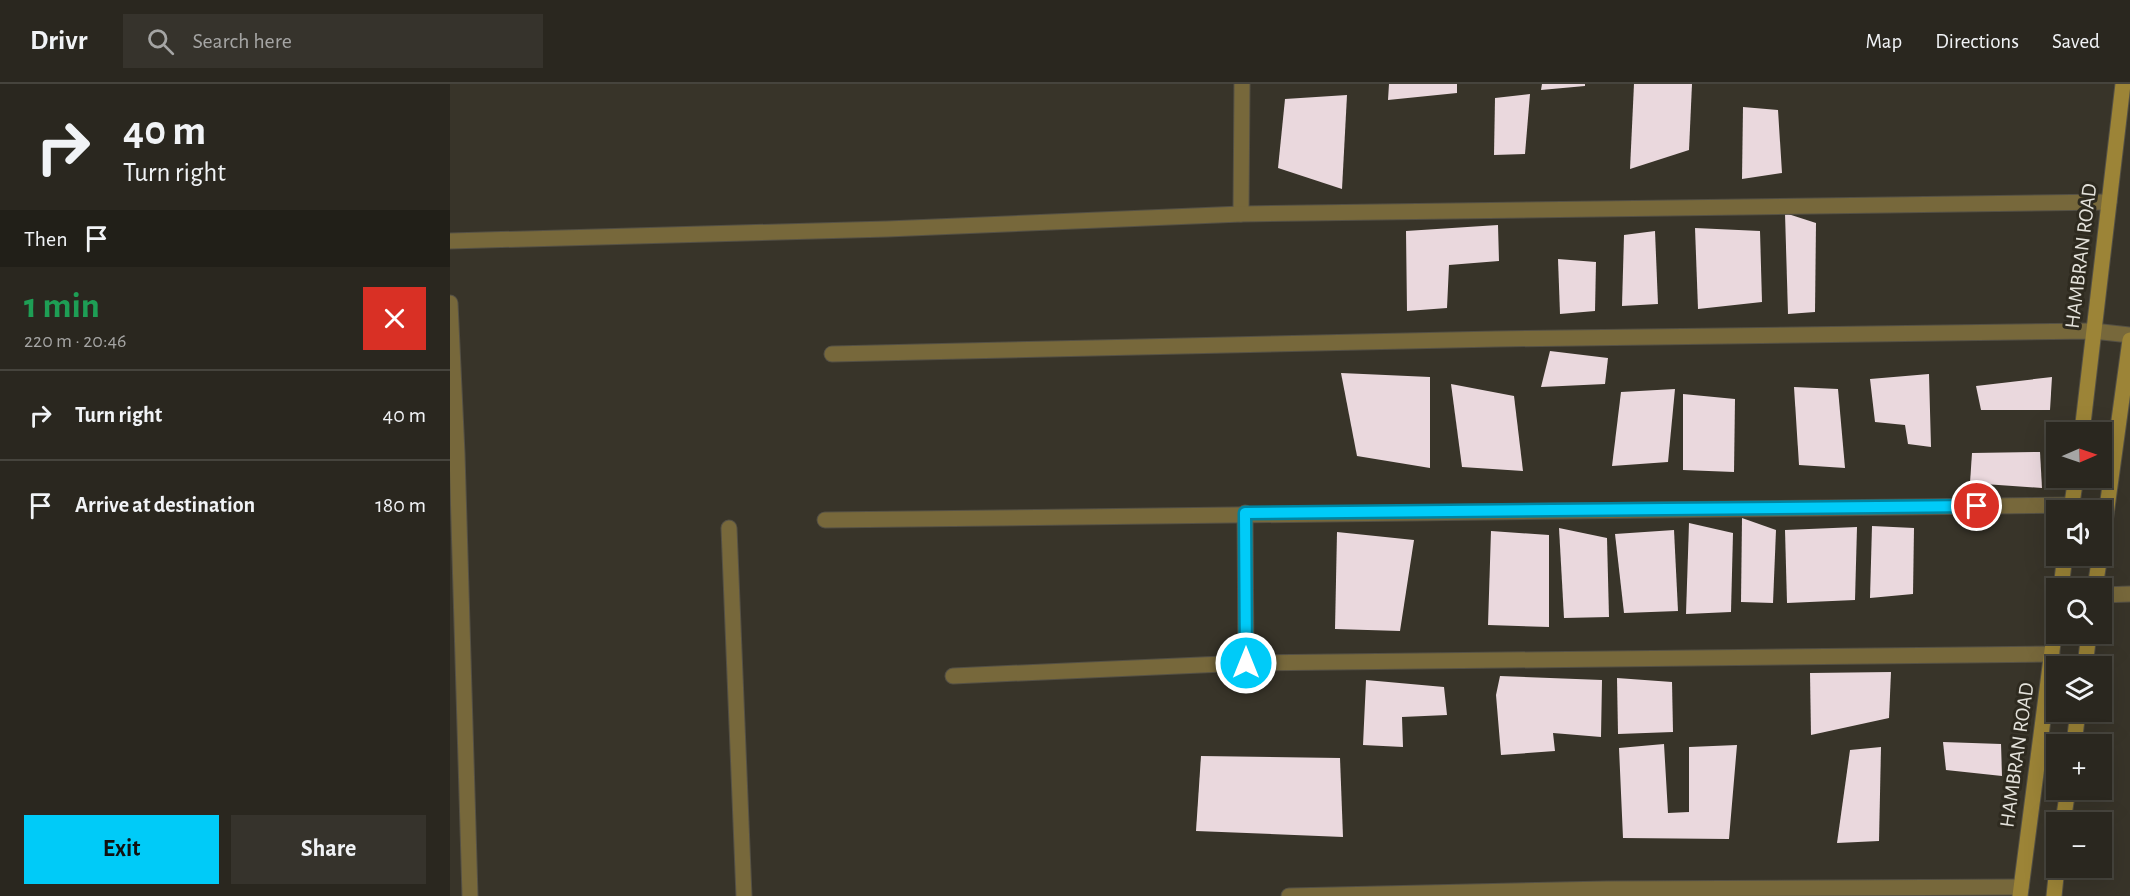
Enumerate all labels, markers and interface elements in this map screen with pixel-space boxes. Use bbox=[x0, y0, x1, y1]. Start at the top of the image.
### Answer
search box bbox=[123, 14, 543, 68]
icon: search bbox=[144, 25, 177, 58]
text: Drivr bbox=[30, 27, 87, 55]
text: Search here bbox=[192, 30, 292, 52]
text: Map bbox=[1866, 31, 1902, 52]
text: Directions bbox=[1935, 31, 2019, 52]
text: Saved bbox=[2052, 31, 2100, 52]
icon: right bbox=[24, 108, 102, 186]
text: 40 m bbox=[123, 110, 206, 152]
text: Turn right bbox=[123, 159, 226, 186]
street label: HAMBRAN ROAD bbox=[2062, 182, 2100, 330]
icon: arrive bbox=[80, 222, 113, 255]
text: Then bbox=[24, 228, 68, 250]
button: close bbox=[363, 287, 426, 350]
text: 1 min bbox=[24, 288, 100, 324]
text: 220 m · 20:46 bbox=[24, 331, 127, 351]
icon: right bbox=[24, 399, 57, 432]
text: Turn right bbox=[75, 404, 162, 426]
text: 40 m bbox=[383, 404, 426, 426]
north arrow bbox=[2046, 422, 2112, 488]
map controls bbox=[2046, 422, 2112, 878]
pin bbox=[1951, 480, 2002, 531]
icon: arrive bbox=[24, 489, 57, 522]
icon: arrive bbox=[1960, 489, 1993, 522]
text: Arrive at destination bbox=[75, 494, 255, 516]
text: 180 m bbox=[375, 494, 426, 516]
button: sound bbox=[2046, 500, 2112, 566]
button: search bbox=[2046, 578, 2112, 644]
position arrow bbox=[1214, 631, 1278, 695]
button: layers bbox=[2046, 656, 2112, 722]
street label: HAMBRAN ROAD bbox=[1996, 681, 2038, 829]
button: + bbox=[2046, 734, 2112, 800]
button: − bbox=[2046, 812, 2112, 878]
button: Exit bbox=[24, 815, 219, 884]
button: Share bbox=[231, 815, 426, 884]

